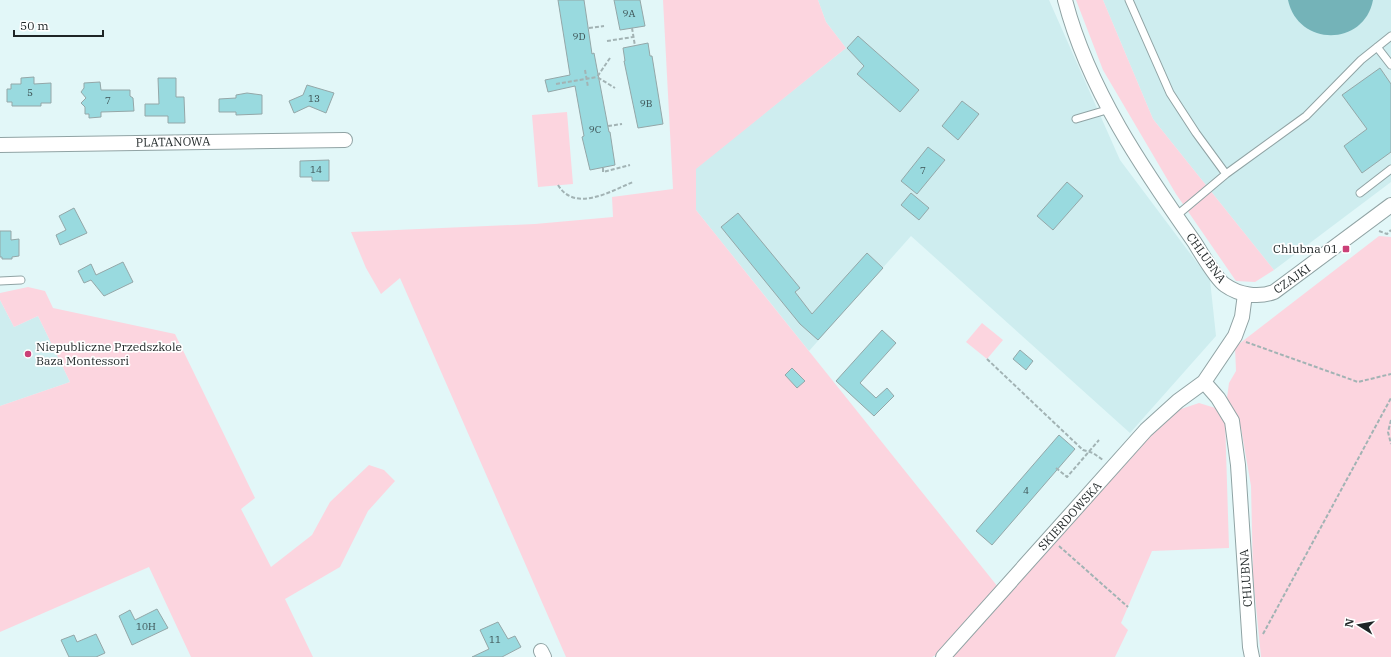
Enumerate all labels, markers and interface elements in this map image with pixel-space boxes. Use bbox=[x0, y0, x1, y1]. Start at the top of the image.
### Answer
house number: 9A bbox=[623, 7, 636, 20]
scale bar bbox=[14, 12, 103, 38]
text: 50 m bbox=[20, 18, 49, 33]
house number: 9D bbox=[572, 30, 586, 43]
house number: 5 bbox=[27, 86, 33, 99]
house number: 13 bbox=[308, 92, 320, 105]
house number: 7 bbox=[105, 94, 111, 107]
house number: 9B bbox=[640, 97, 653, 110]
house number: 9C bbox=[589, 123, 601, 136]
street label: PLATANOWA bbox=[135, 133, 211, 150]
house number: 14 bbox=[310, 163, 322, 176]
house number: 7 bbox=[920, 164, 926, 177]
street label: CHLUBNA bbox=[1183, 230, 1230, 286]
place label: Chlubna 01 bbox=[1273, 241, 1338, 256]
marker: Chlubna 01 bbox=[1341, 244, 1351, 254]
street label: CZAJKI bbox=[1270, 260, 1313, 297]
place label: Niepubliczne Przedszkole Baza Montessori bbox=[36, 339, 182, 368]
marker: Niepubliczne Przedszkole Baza Montessori bbox=[23, 349, 33, 359]
street label: SKIERDOWSKA bbox=[1035, 477, 1105, 553]
house number: 4 bbox=[1023, 484, 1029, 497]
street label: CHLUBNA bbox=[1236, 548, 1255, 608]
north arrow bbox=[1339, 605, 1379, 645]
text: N bbox=[1341, 617, 1357, 629]
house number: 10H bbox=[136, 620, 156, 633]
house number: 11 bbox=[489, 633, 501, 646]

